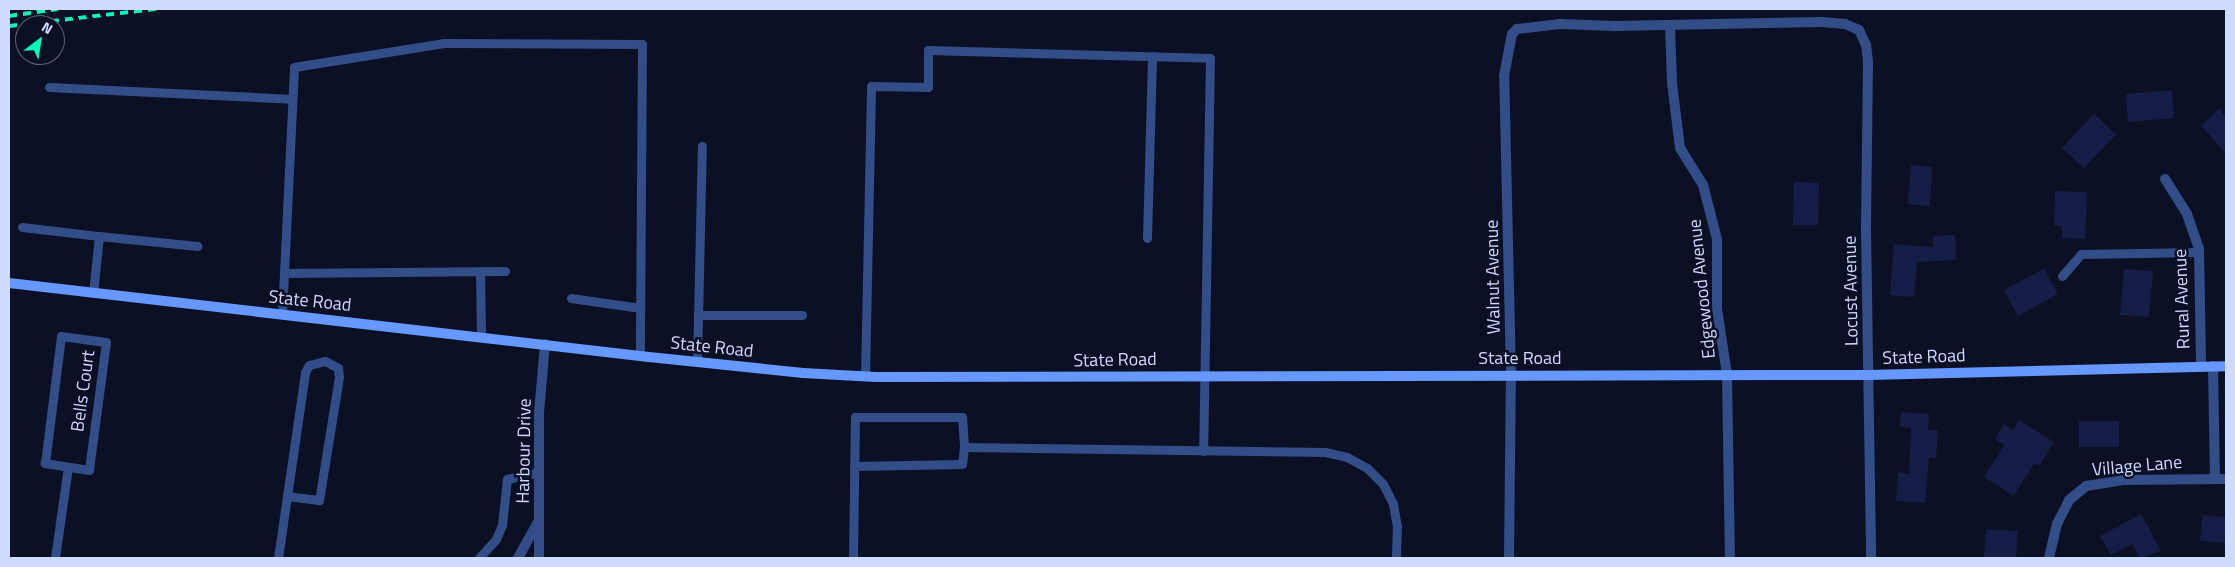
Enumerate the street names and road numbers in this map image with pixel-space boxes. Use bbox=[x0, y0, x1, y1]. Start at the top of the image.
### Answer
street label: Edgewood Avenue bbox=[1684, 218, 1720, 360]
street label: Walnut Avenue bbox=[1481, 219, 1505, 335]
street label: Locust Avenue bbox=[1839, 236, 1863, 346]
street label: Rural Avenue bbox=[2169, 249, 2195, 349]
street label: State Road bbox=[267, 286, 353, 316]
street label: State Road bbox=[669, 332, 755, 362]
street label: State Road bbox=[1882, 345, 1966, 369]
street label: State Road bbox=[1478, 347, 1562, 369]
street label: State Road bbox=[1073, 348, 1157, 372]
street label: Bells Court bbox=[67, 349, 99, 433]
street label: Harbour Drive bbox=[512, 398, 536, 504]
street label: Village Lane bbox=[2091, 451, 2183, 481]

